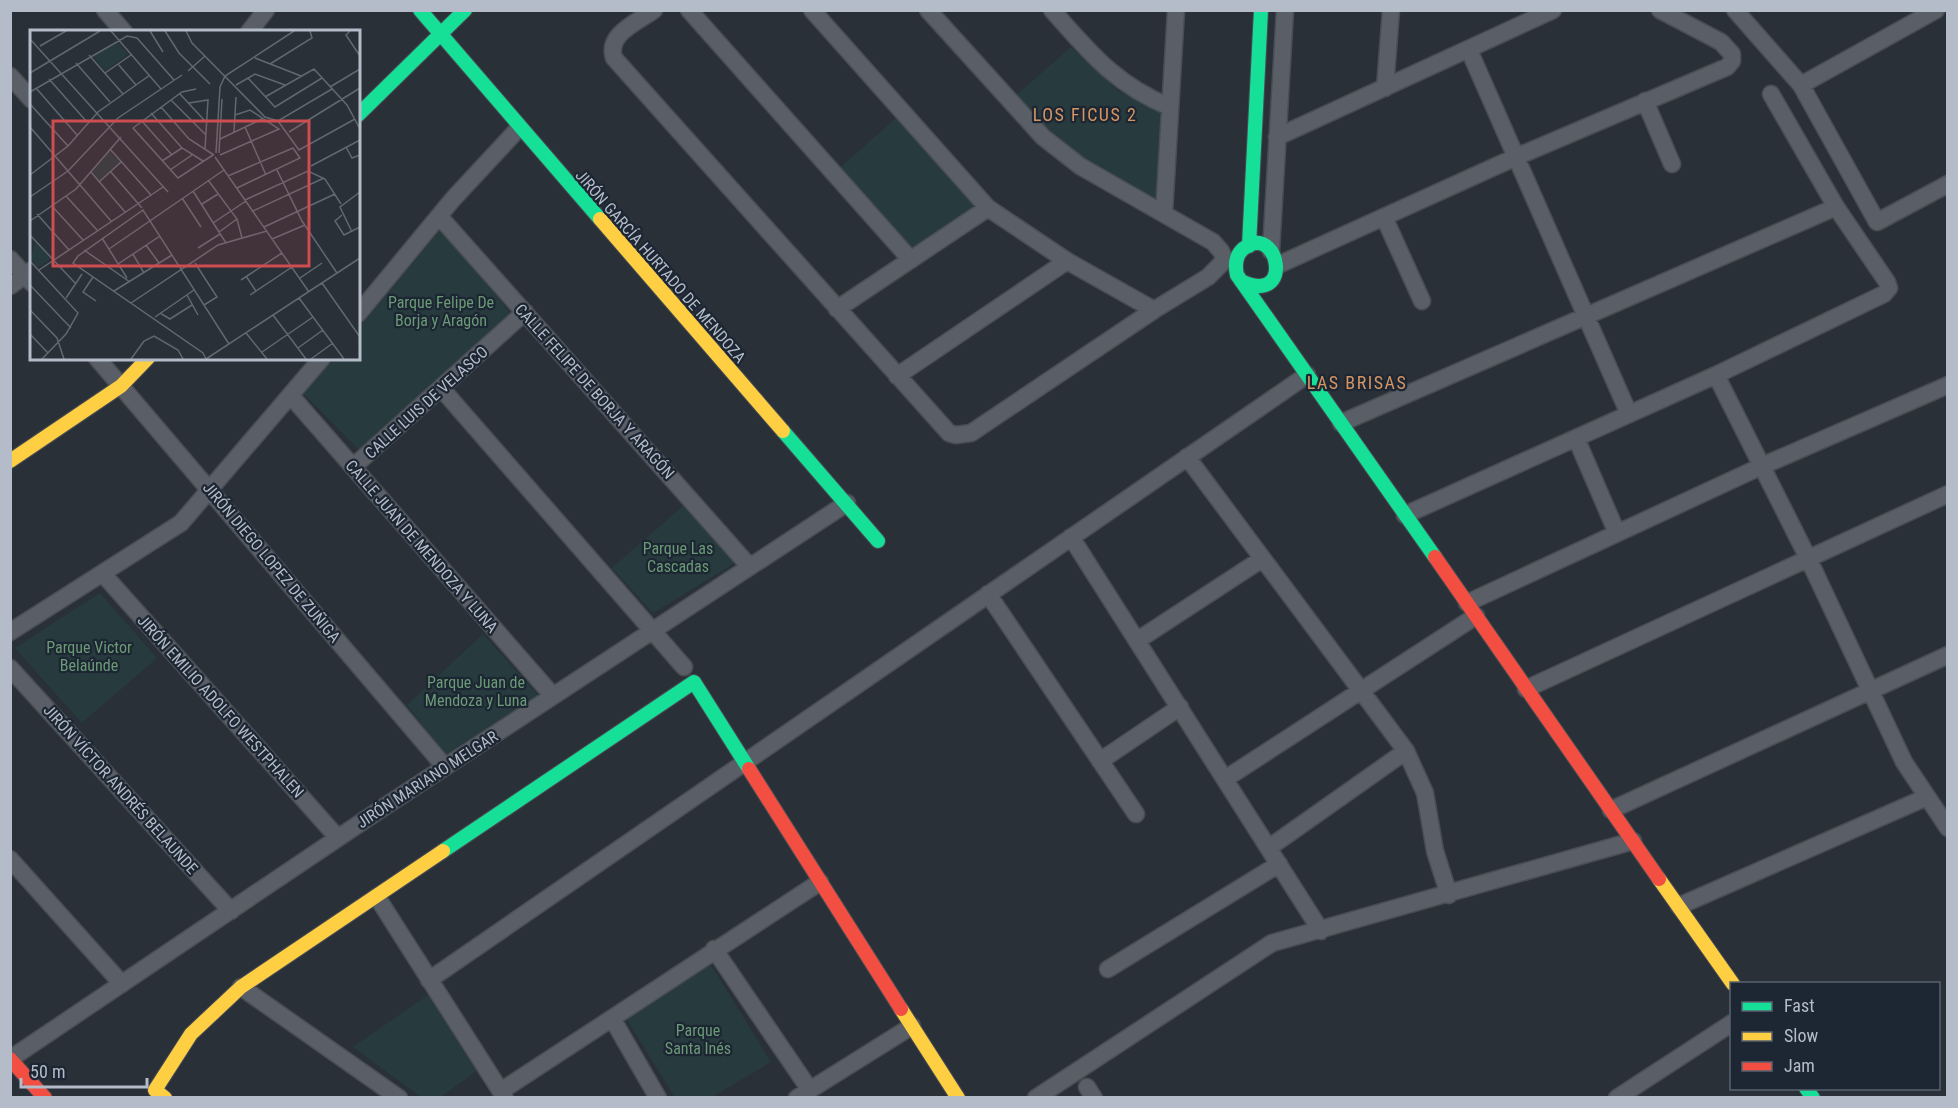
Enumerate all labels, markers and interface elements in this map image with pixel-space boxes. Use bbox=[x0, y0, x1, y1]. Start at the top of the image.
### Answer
inset map bbox=[30, 30, 360, 360]
district label: LOS FICUS 2 bbox=[1033, 104, 1137, 125]
street label: JIRÓN GARCÍA HURTADO DE MENDOZA bbox=[572, 165, 750, 367]
park label: Parque Felipe De Borja y Aragón bbox=[388, 293, 494, 330]
street label: CALLE FELIPE DE BORJA Y ARAGÓN bbox=[511, 299, 679, 483]
street label: CALLE LUIS DE VELASCO bbox=[361, 342, 492, 463]
district label: LAS BRISAS bbox=[1307, 372, 1407, 393]
street label: CALLE JUAN DE MENDOZA Y LUNA bbox=[341, 456, 502, 637]
street label: JIRÓN DIEGO LOPEZ DE ZUÑIGA bbox=[199, 478, 345, 646]
park label: Parque Las Cascadas bbox=[643, 539, 713, 576]
street label: JIRÓN EMILIO ADOLFO WESTPHALEN bbox=[133, 610, 309, 802]
park label: Parque Victor Belaúnde bbox=[46, 638, 132, 675]
park label: Parque Juan de Mendoza y Luna bbox=[425, 673, 527, 710]
street label: JIRÓN VÍCTOR ANDRÉS BELAUNDE bbox=[40, 700, 203, 878]
street label: JIRÓN MARIANO MELGAR bbox=[353, 726, 502, 832]
legend bbox=[1730, 982, 1940, 1090]
text: Fast bbox=[1784, 995, 1815, 1016]
park label: Parque Santa Inés bbox=[665, 1021, 731, 1058]
text: Slow bbox=[1784, 1025, 1819, 1046]
scale bar bbox=[21, 1051, 147, 1089]
text: Jam bbox=[1784, 1055, 1815, 1076]
text: 50 m bbox=[30, 1061, 65, 1082]

